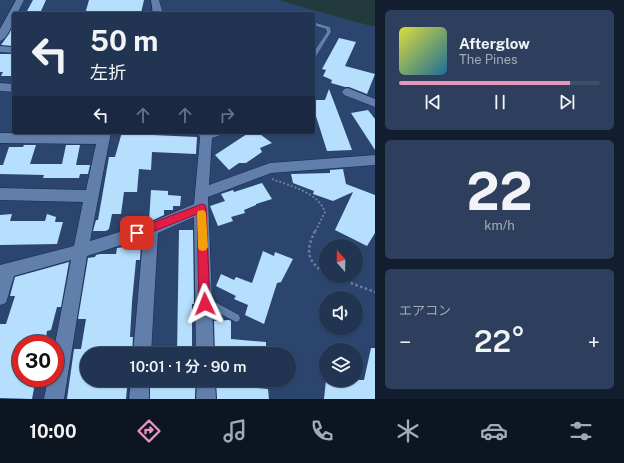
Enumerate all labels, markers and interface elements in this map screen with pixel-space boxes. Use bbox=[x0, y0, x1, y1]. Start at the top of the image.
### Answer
text: 50 m bbox=[90, 24, 158, 57]
icon: left bbox=[24, 28, 76, 80]
text: Afterglow bbox=[459, 35, 530, 52]
text: The Pines bbox=[459, 52, 518, 67]
text: 左折 bbox=[90, 62, 126, 83]
icon: previous bbox=[422, 91, 444, 113]
icon: pause bbox=[489, 91, 511, 113]
icon: next bbox=[556, 91, 578, 113]
icon: left bbox=[90, 104, 112, 126]
icon: ahead bbox=[132, 104, 154, 126]
icon: ahead bbox=[174, 104, 196, 126]
icon: right bbox=[216, 104, 238, 126]
text: 22 bbox=[466, 161, 533, 222]
pin bbox=[120, 216, 154, 250]
text: km/h bbox=[484, 218, 515, 233]
icon: arrive bbox=[126, 222, 148, 244]
north arrow bbox=[319, 239, 363, 283]
map controls bbox=[319, 239, 363, 387]
position arrow bbox=[184, 283, 226, 325]
button: sound bbox=[319, 291, 363, 335]
text: エアコン bbox=[399, 303, 451, 318]
text: 22° bbox=[474, 323, 525, 359]
text: − bbox=[399, 329, 411, 355]
text: + bbox=[588, 329, 600, 355]
speed limit sign: 30 bbox=[12, 335, 64, 387]
button: layers bbox=[319, 343, 363, 387]
text: 10:01 · 1 分 · 90 m bbox=[130, 358, 246, 375]
icon: directions bbox=[135, 417, 163, 445]
icon: music bbox=[221, 417, 249, 445]
icon: phone bbox=[308, 417, 336, 445]
icon: climate bbox=[394, 417, 422, 445]
icon: car bbox=[480, 417, 508, 445]
icon: filters bbox=[567, 417, 595, 445]
text: 10:00 bbox=[29, 421, 77, 442]

